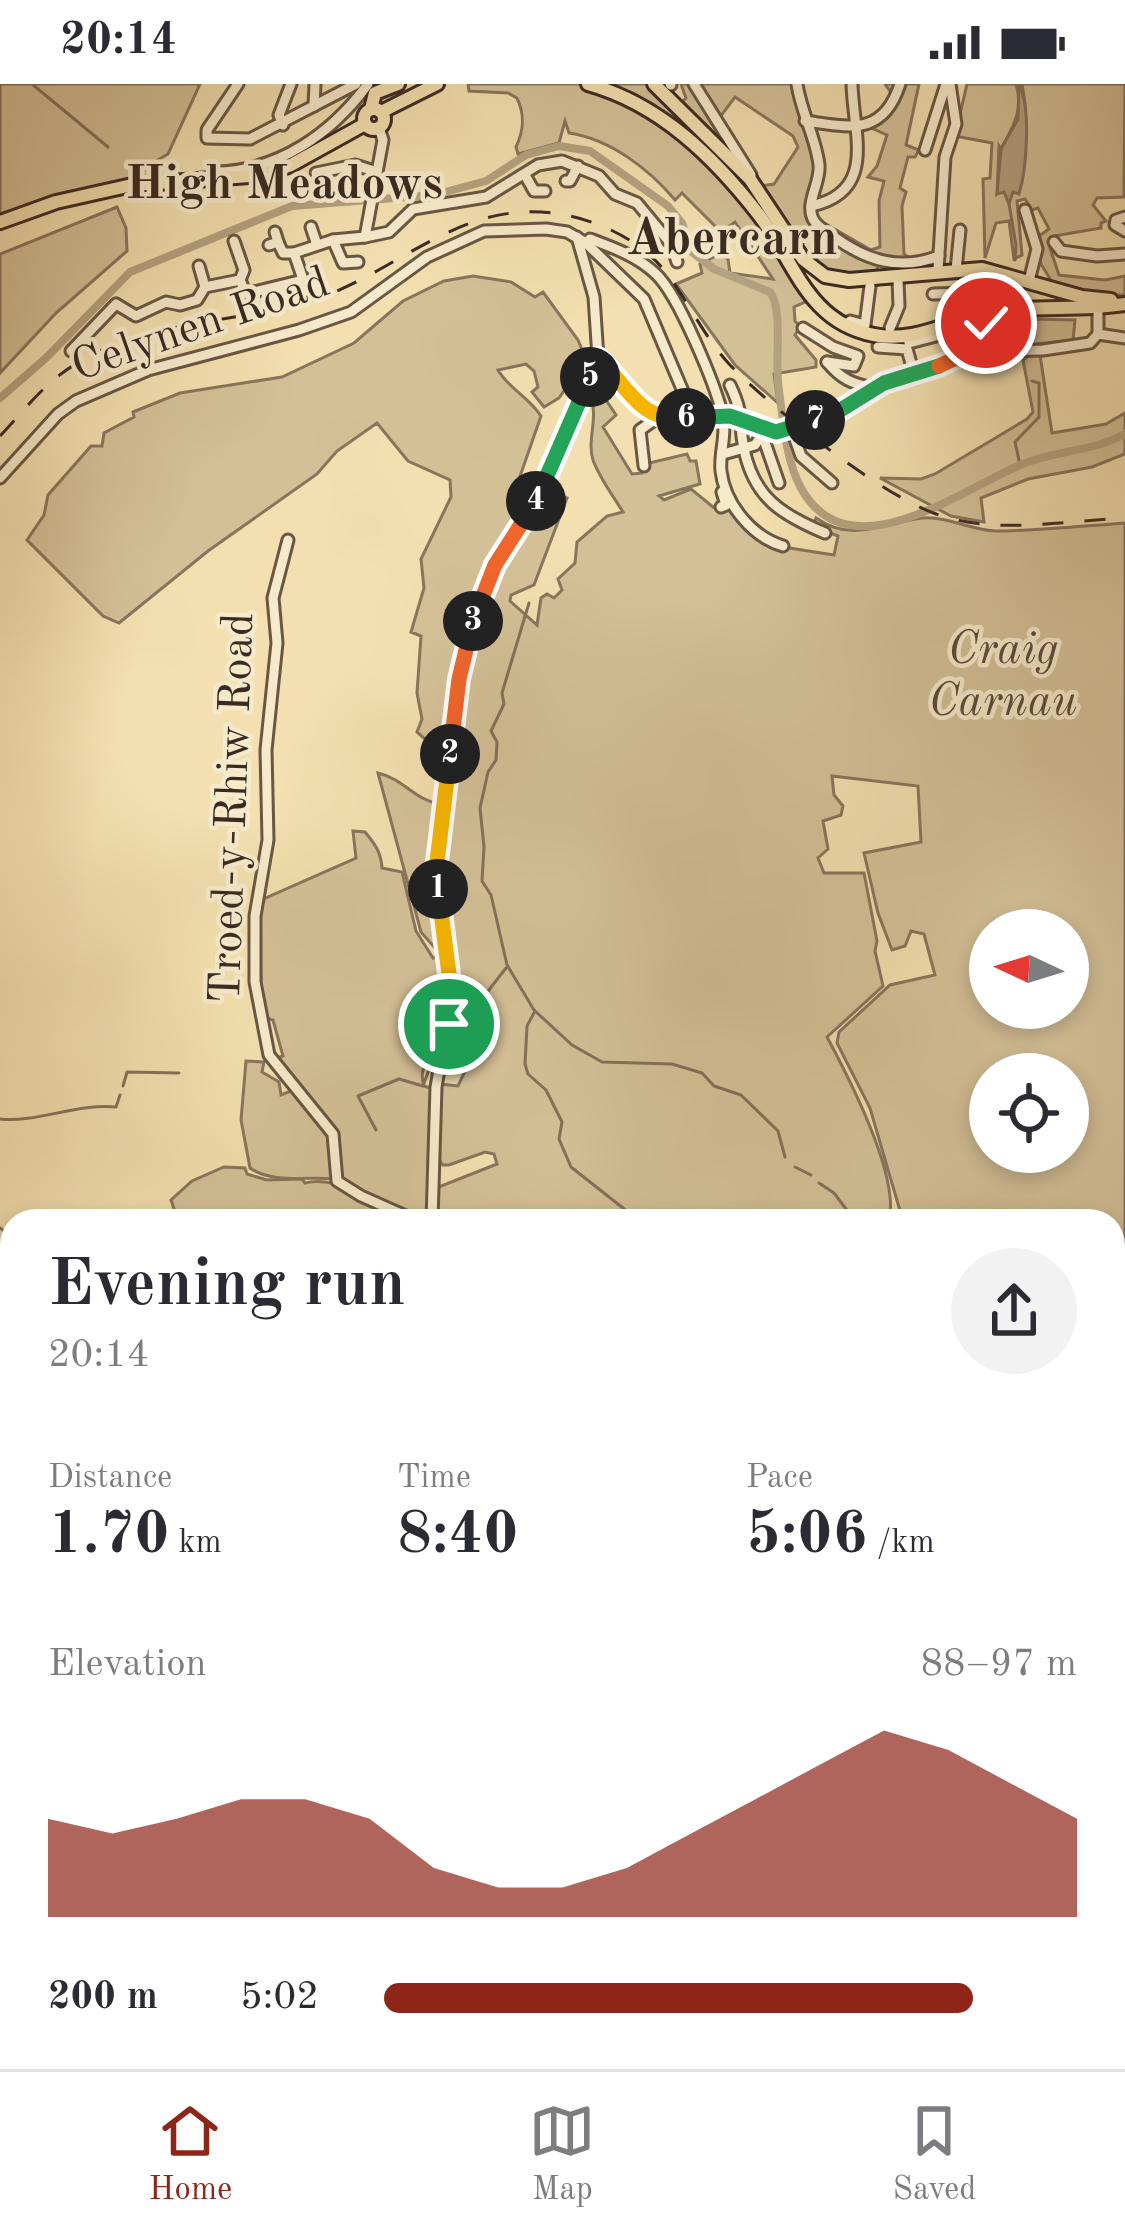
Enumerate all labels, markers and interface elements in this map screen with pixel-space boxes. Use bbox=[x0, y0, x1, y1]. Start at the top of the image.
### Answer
text: 20:14 bbox=[60, 19, 177, 64]
district label: High Meadows bbox=[125, 161, 443, 209]
district label: Abercarn bbox=[626, 215, 838, 266]
street label: Celynen Road bbox=[66, 261, 336, 391]
pin bbox=[935, 272, 1037, 374]
icon: check bbox=[953, 290, 1019, 356]
pin: 5 bbox=[560, 347, 620, 407]
text: 5 bbox=[580, 360, 600, 393]
pin: 6 bbox=[656, 388, 716, 448]
pin: 7 bbox=[785, 390, 845, 450]
text: 6 bbox=[676, 401, 696, 434]
text: 7 bbox=[805, 403, 825, 436]
pin: 4 bbox=[506, 471, 566, 531]
text: 4 bbox=[526, 484, 546, 517]
pin: 3 bbox=[443, 591, 503, 651]
text: 3 bbox=[463, 604, 483, 637]
street label: Troed-y-Rhiw Road bbox=[205, 612, 263, 1004]
park label: Craig Carnau bbox=[928, 628, 1078, 726]
pin: 2 bbox=[420, 724, 480, 784]
text: 2 bbox=[440, 737, 460, 770]
pin: 1 bbox=[408, 859, 468, 919]
text: 1 bbox=[428, 872, 448, 905]
north arrow bbox=[969, 909, 1089, 1029]
map controls bbox=[969, 909, 1089, 1173]
pin bbox=[398, 973, 500, 1075]
icon: arrive bbox=[416, 991, 482, 1057]
button: locate bbox=[969, 1053, 1089, 1173]
button: share bbox=[951, 1248, 1077, 1374]
text: Evening run bbox=[48, 1254, 406, 1320]
text: 20:14 bbox=[48, 1336, 149, 1375]
text: Distance bbox=[48, 1462, 172, 1495]
text: Time bbox=[397, 1462, 471, 1495]
text: Pace bbox=[746, 1462, 813, 1495]
text: 1.70 bbox=[48, 1506, 169, 1566]
text: 8:40 bbox=[397, 1506, 518, 1566]
text: 5:06 bbox=[746, 1506, 867, 1566]
text: km bbox=[169, 1527, 222, 1560]
text: /km bbox=[867, 1527, 935, 1560]
text: Elevation bbox=[48, 1645, 207, 1684]
text: 88–97 m bbox=[920, 1645, 1077, 1684]
text: 200 m bbox=[48, 1978, 158, 2017]
text: 5:02 bbox=[240, 1978, 319, 2017]
tab: Home bbox=[149, 2098, 232, 2211]
tab: Map bbox=[529, 2098, 595, 2211]
tab: Saved bbox=[892, 2098, 976, 2211]

